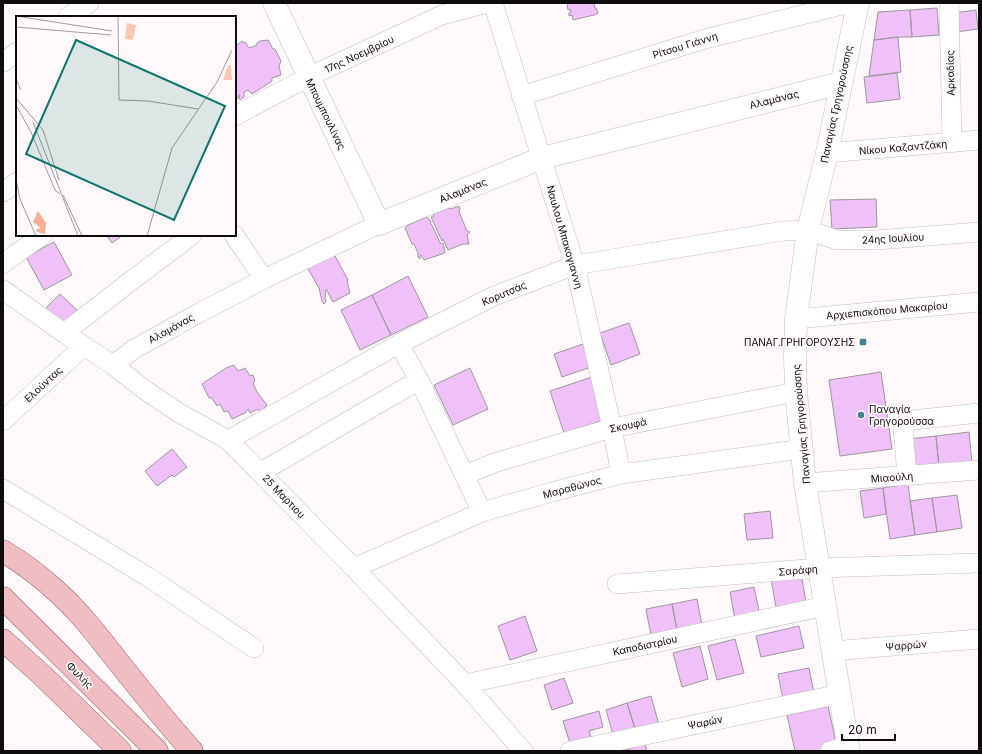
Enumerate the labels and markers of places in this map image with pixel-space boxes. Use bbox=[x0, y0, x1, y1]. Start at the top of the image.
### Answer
place label: ΠΑΝΑΓ.ΓΡΗΓΟΡΟΥΣΗΣ bbox=[744, 336, 855, 348]
marker: ΠΑΝΑΓ.ΓΡΗΓΟΡΟΥΣΗΣ bbox=[858, 337, 868, 347]
place label: Παναγία Γρηγορούσσα bbox=[869, 403, 934, 428]
marker: Παναγία Γρηγορούσσα bbox=[856, 410, 866, 420]

